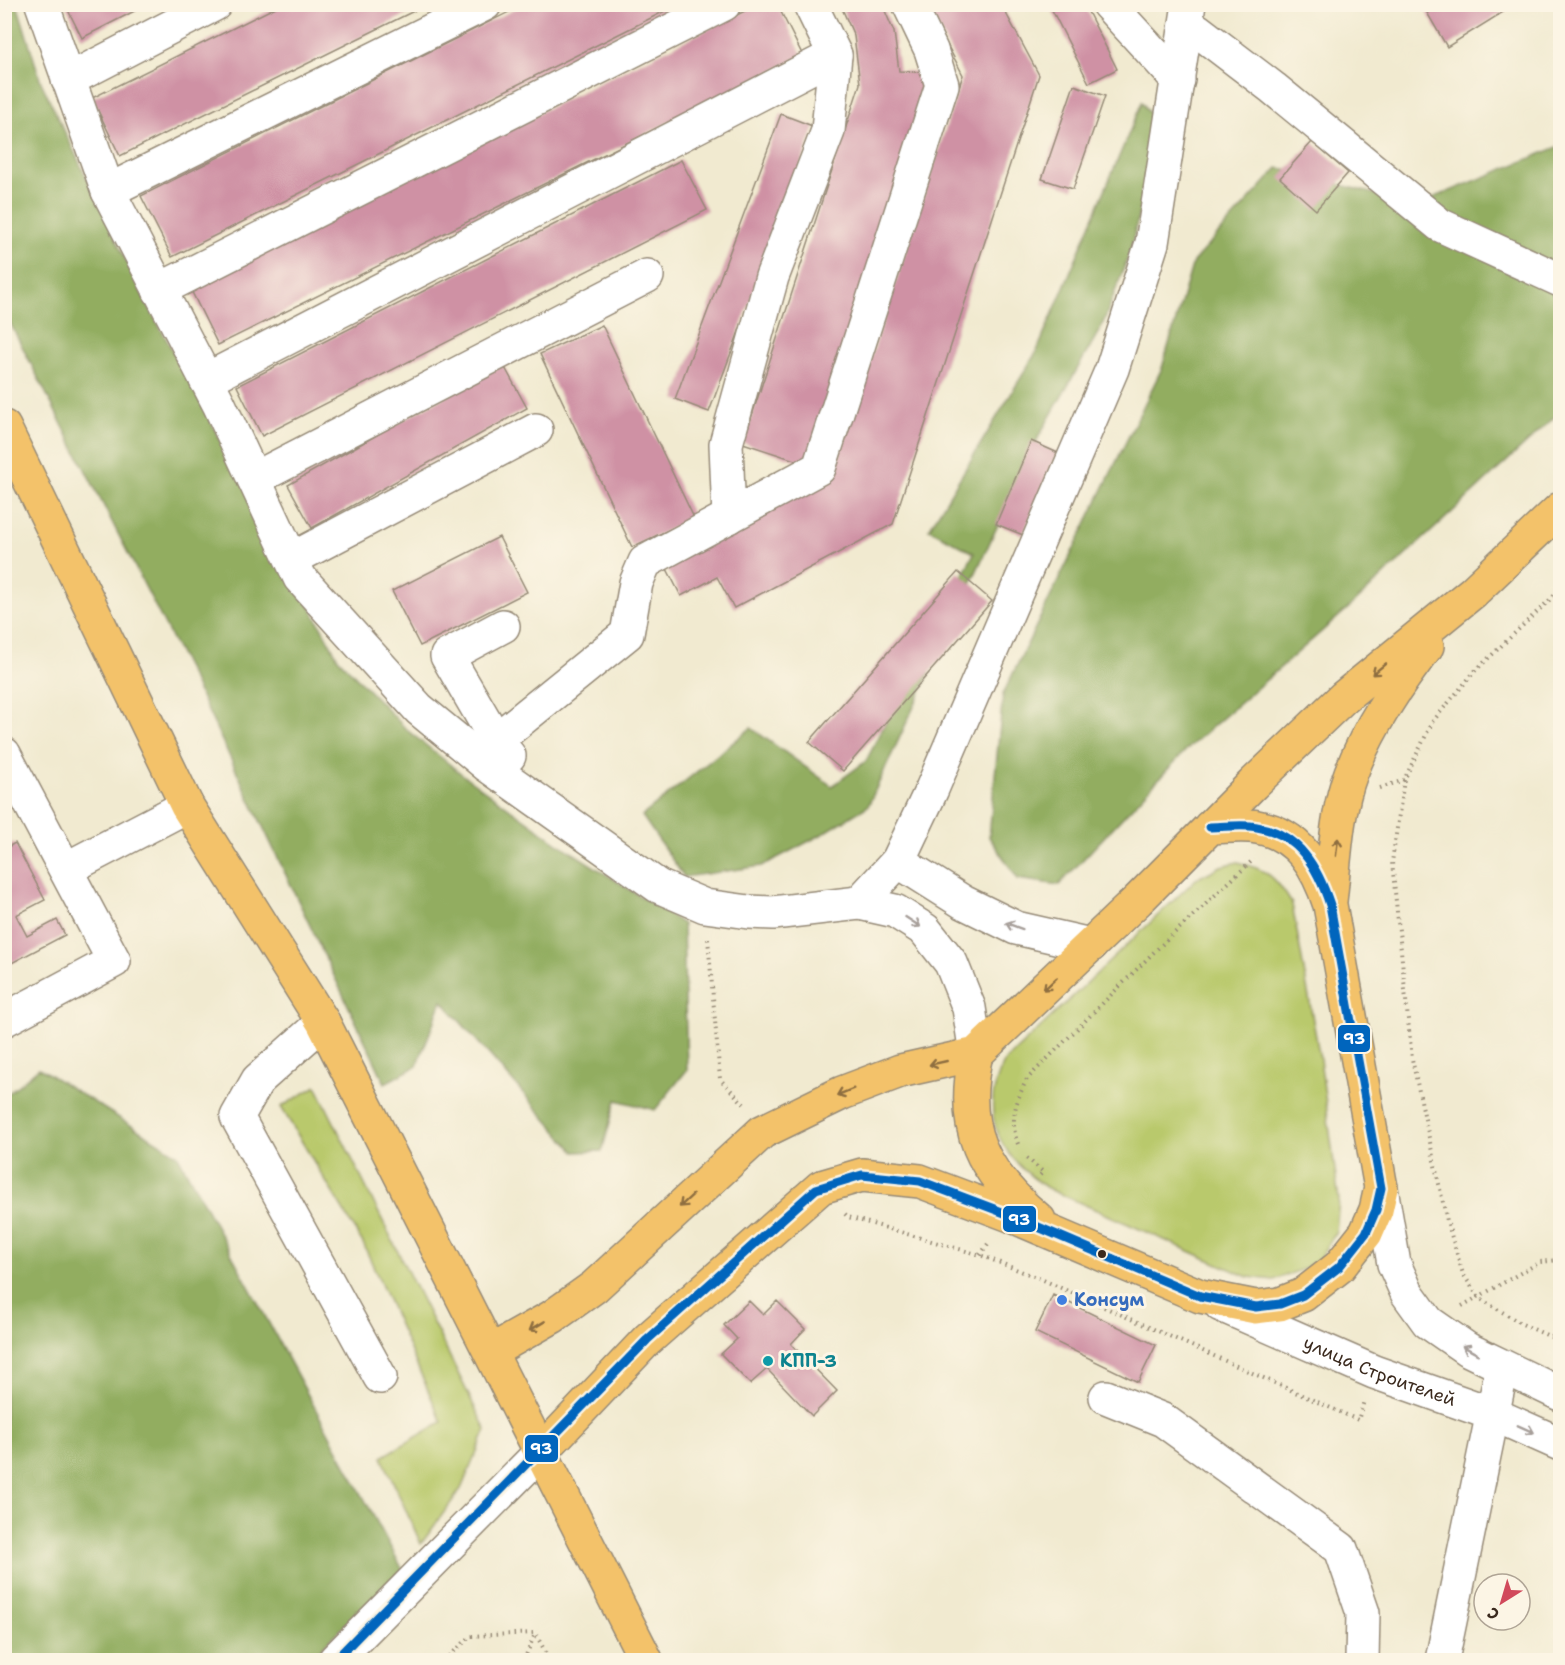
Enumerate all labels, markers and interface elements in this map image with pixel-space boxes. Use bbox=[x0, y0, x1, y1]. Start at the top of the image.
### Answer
one-way arrow bbox=[1371, 662, 1387, 675]
one-way arrow bbox=[1332, 837, 1343, 857]
one-way arrow bbox=[904, 917, 921, 929]
one-way arrow bbox=[1005, 920, 1024, 931]
one-way arrow bbox=[1043, 977, 1058, 991]
line badge: 93 bbox=[1337, 1024, 1371, 1053]
text: 93 bbox=[1343, 1028, 1365, 1049]
one-way arrow bbox=[929, 1057, 948, 1069]
one-way arrow bbox=[837, 1087, 855, 1098]
one-way arrow bbox=[679, 1194, 694, 1208]
line badge: 93 bbox=[1002, 1205, 1037, 1233]
text: 93 bbox=[1008, 1209, 1030, 1230]
unlabelled marker bbox=[1096, 1248, 1108, 1260]
place label: Консум bbox=[1074, 1288, 1144, 1312]
marker: Консум bbox=[1055, 1293, 1069, 1307]
one-way arrow bbox=[529, 1320, 546, 1332]
street label: улица Строителей bbox=[1300, 1331, 1459, 1412]
one-way arrow bbox=[1462, 1344, 1479, 1356]
place label: КПП-3 bbox=[780, 1349, 837, 1373]
marker: КПП-3 bbox=[761, 1354, 775, 1368]
one-way arrow bbox=[1517, 1424, 1535, 1435]
line badge: 93 bbox=[524, 1434, 559, 1463]
text: 93 bbox=[530, 1438, 552, 1459]
north arrow bbox=[1472, 1572, 1532, 1632]
text: С bbox=[1483, 1602, 1504, 1625]

